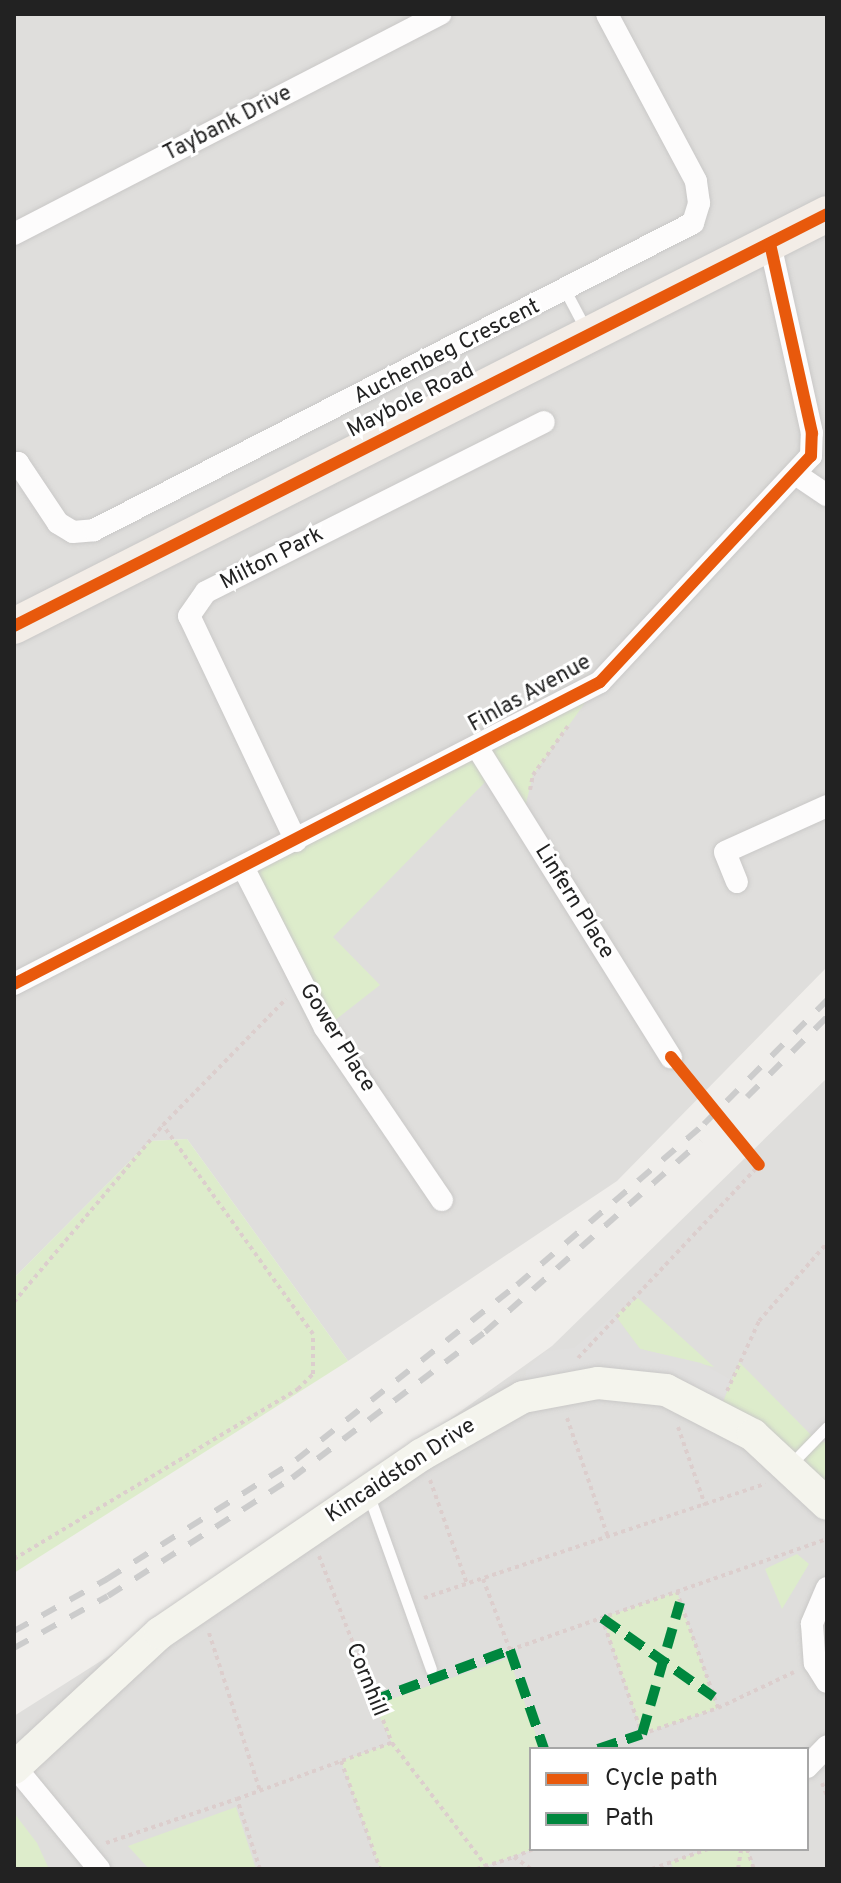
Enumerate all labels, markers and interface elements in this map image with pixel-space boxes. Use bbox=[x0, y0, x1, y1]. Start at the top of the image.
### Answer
street label: Taybank Drive bbox=[159, 80, 297, 168]
street label: Auchenbeg Crescent bbox=[350, 294, 544, 410]
street label: Maybole Road bbox=[343, 358, 479, 444]
street label: Milton Park bbox=[216, 522, 328, 596]
street label: Finlas Avenue bbox=[464, 649, 596, 739]
street label: Linfern Place bbox=[528, 840, 620, 964]
street label: Gower Place bbox=[293, 979, 381, 1097]
street label: Kincaidston Drive bbox=[321, 1413, 481, 1529]
street label: Cornhill bbox=[339, 1639, 393, 1721]
legend bbox=[529, 1747, 809, 1851]
text: Cycle path bbox=[605, 1764, 718, 1794]
text: Path bbox=[605, 1804, 654, 1834]

